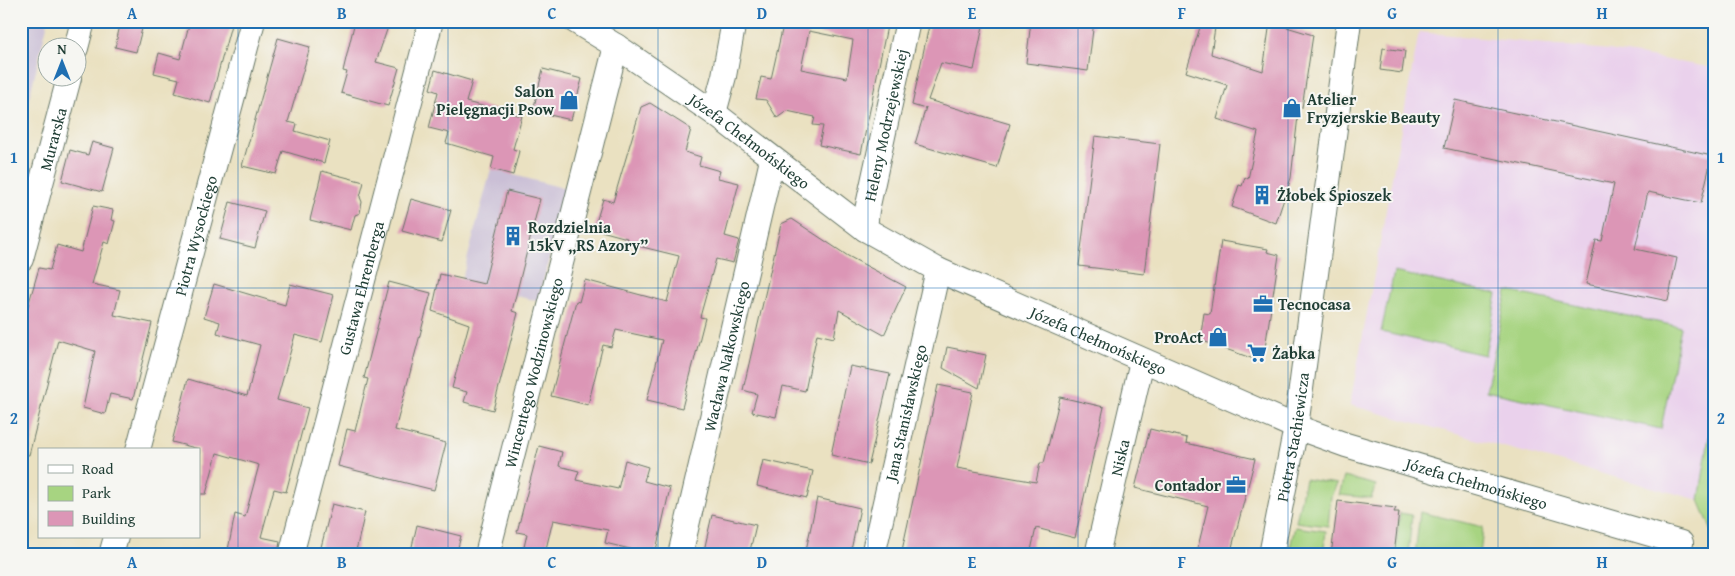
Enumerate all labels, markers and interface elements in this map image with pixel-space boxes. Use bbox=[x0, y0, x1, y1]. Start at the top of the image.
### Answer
text: A bbox=[127, 1, 138, 25]
text: B bbox=[337, 1, 347, 25]
text: C bbox=[547, 1, 557, 25]
text: D bbox=[757, 1, 767, 25]
text: E bbox=[968, 1, 977, 25]
text: F bbox=[1178, 1, 1186, 25]
text: G bbox=[1387, 1, 1397, 25]
text: H bbox=[1596, 1, 1608, 25]
north arrow bbox=[38, 38, 88, 88]
text: N bbox=[57, 39, 67, 59]
street label: Heleny Modrzejewskiej bbox=[857, 47, 914, 204]
place label: Salon Pielęgnacji Psow bbox=[436, 79, 555, 121]
street label: Józefa Chełmońskiego bbox=[682, 86, 815, 195]
place label: Atelier Fryzjerskie Beauty bbox=[1307, 87, 1441, 129]
shop icon: Salon Pielęgnacji Psow bbox=[558, 89, 580, 111]
shop icon: Atelier Fryzjerskie Beauty bbox=[1281, 97, 1303, 119]
street label: Murarska bbox=[33, 105, 73, 173]
text: 1 bbox=[10, 145, 18, 169]
text: 1 bbox=[1717, 145, 1725, 169]
street label: Piotra Wysockiego bbox=[168, 173, 223, 298]
place label: Żłobek Śpioszek bbox=[1277, 183, 1392, 207]
building icon: Żłobek Śpioszek bbox=[1251, 184, 1273, 206]
place label: Rozdzielnia 15kV „RS Azory” bbox=[528, 215, 648, 257]
street label: Gustawa Ehrenberga bbox=[332, 218, 390, 358]
building icon: Rozdzielnia 15kV „RS Azory” bbox=[502, 225, 524, 247]
street label: Wincentego Wodzinowskiego bbox=[498, 275, 569, 471]
street label: Wacława Nałkowskiego bbox=[697, 278, 755, 434]
place label: Tecnocasa bbox=[1278, 292, 1351, 316]
office icon: Tecnocasa bbox=[1252, 293, 1274, 315]
street label: Józefa Chełmońskiego bbox=[1025, 299, 1170, 381]
place label: ProAct bbox=[1154, 325, 1203, 349]
shop icon: ProAct bbox=[1207, 326, 1229, 348]
place label: Żabka bbox=[1272, 341, 1316, 365]
street label: Jana Stanisławskiego bbox=[878, 342, 933, 485]
supermarket icon: Żabka bbox=[1246, 342, 1268, 364]
street label: Piotra Stachiewicza bbox=[1270, 370, 1315, 504]
text: 2 bbox=[10, 406, 18, 430]
text: 2 bbox=[1717, 406, 1725, 430]
street label: Niska bbox=[1104, 436, 1136, 478]
legend bbox=[38, 448, 200, 538]
street label: Józefa Chełmońskiego bbox=[1401, 451, 1550, 515]
text: Road bbox=[82, 458, 113, 479]
place label: Contador bbox=[1155, 473, 1222, 497]
office icon: Contador bbox=[1225, 474, 1247, 496]
text: Park bbox=[82, 482, 111, 503]
text: Building bbox=[82, 508, 136, 529]
text: A bbox=[127, 550, 138, 574]
text: B bbox=[337, 550, 347, 574]
text: C bbox=[547, 550, 557, 574]
text: D bbox=[757, 550, 767, 574]
text: E bbox=[968, 550, 977, 574]
text: F bbox=[1178, 550, 1186, 574]
text: G bbox=[1387, 550, 1397, 574]
text: H bbox=[1596, 550, 1608, 574]

